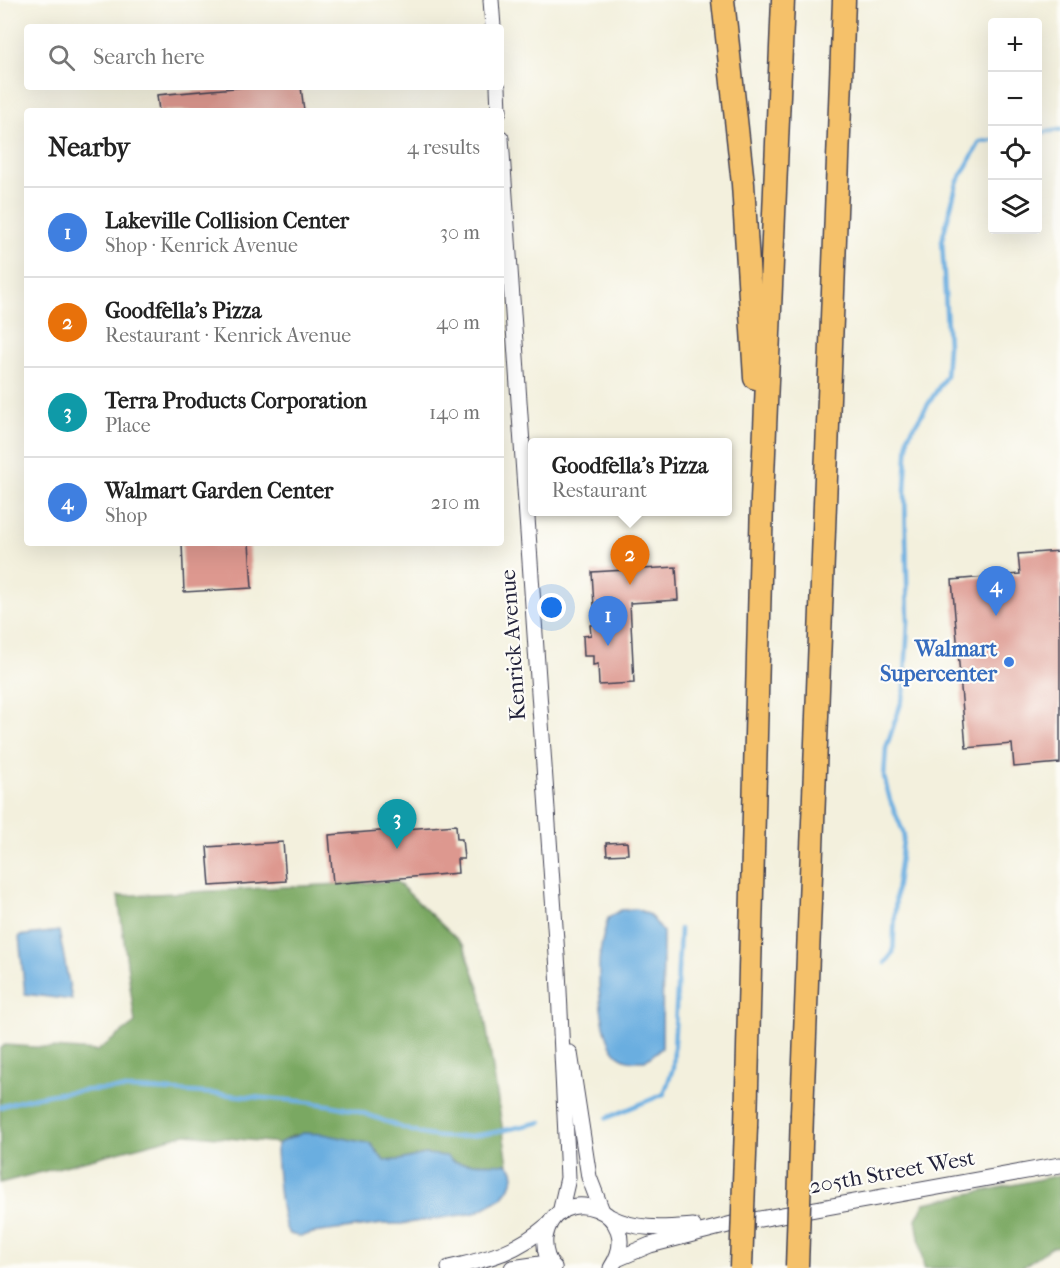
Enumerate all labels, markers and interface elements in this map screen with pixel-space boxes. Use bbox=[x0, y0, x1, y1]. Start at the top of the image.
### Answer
map controls bbox=[988, 18, 1042, 234]
button: + bbox=[988, 18, 1042, 72]
search box bbox=[24, 24, 504, 90]
icon: search bbox=[45, 41, 78, 74]
text: Search here bbox=[93, 44, 205, 70]
button: − bbox=[988, 72, 1042, 126]
button: locate bbox=[988, 126, 1042, 180]
text: Nearby bbox=[48, 132, 130, 163]
text: 4 results bbox=[407, 136, 480, 159]
button: layers bbox=[988, 180, 1042, 234]
text: Lakeville Collision Center bbox=[105, 208, 349, 234]
text: 1 bbox=[64, 221, 71, 244]
text: 30 m bbox=[440, 221, 480, 244]
text: Shop · Kenrick Avenue bbox=[105, 234, 298, 257]
text: Goodfella's Pizza bbox=[105, 298, 262, 324]
text: 2 bbox=[62, 311, 73, 334]
text: 40 m bbox=[436, 311, 480, 334]
text: Restaurant · Kenrick Avenue bbox=[105, 324, 351, 347]
text: Terra Products Corporation bbox=[105, 388, 367, 414]
text: 3 bbox=[63, 401, 72, 424]
text: 140 m bbox=[429, 401, 480, 424]
text: Place bbox=[105, 414, 151, 437]
popup bbox=[528, 438, 732, 516]
text: Goodfella's Pizza bbox=[552, 453, 708, 479]
text: Walmart Garden Center bbox=[105, 478, 333, 504]
text: Restaurant bbox=[552, 479, 647, 502]
text: 4 bbox=[62, 491, 73, 514]
text: 210 m bbox=[431, 491, 480, 514]
text: Shop bbox=[105, 504, 147, 527]
pin: 2 bbox=[610, 536, 650, 585]
pin: 4 bbox=[976, 566, 1016, 616]
street label: Kenrick Avenue bbox=[495, 568, 531, 722]
your location bbox=[537, 593, 566, 622]
pin: 1 bbox=[588, 596, 628, 646]
place label: Walmart Supercenter bbox=[880, 636, 998, 687]
marker: Walmart Supercenter bbox=[1002, 655, 1016, 669]
pin: 3 bbox=[378, 800, 416, 849]
street label: 205th Street West bbox=[807, 1145, 977, 1199]

